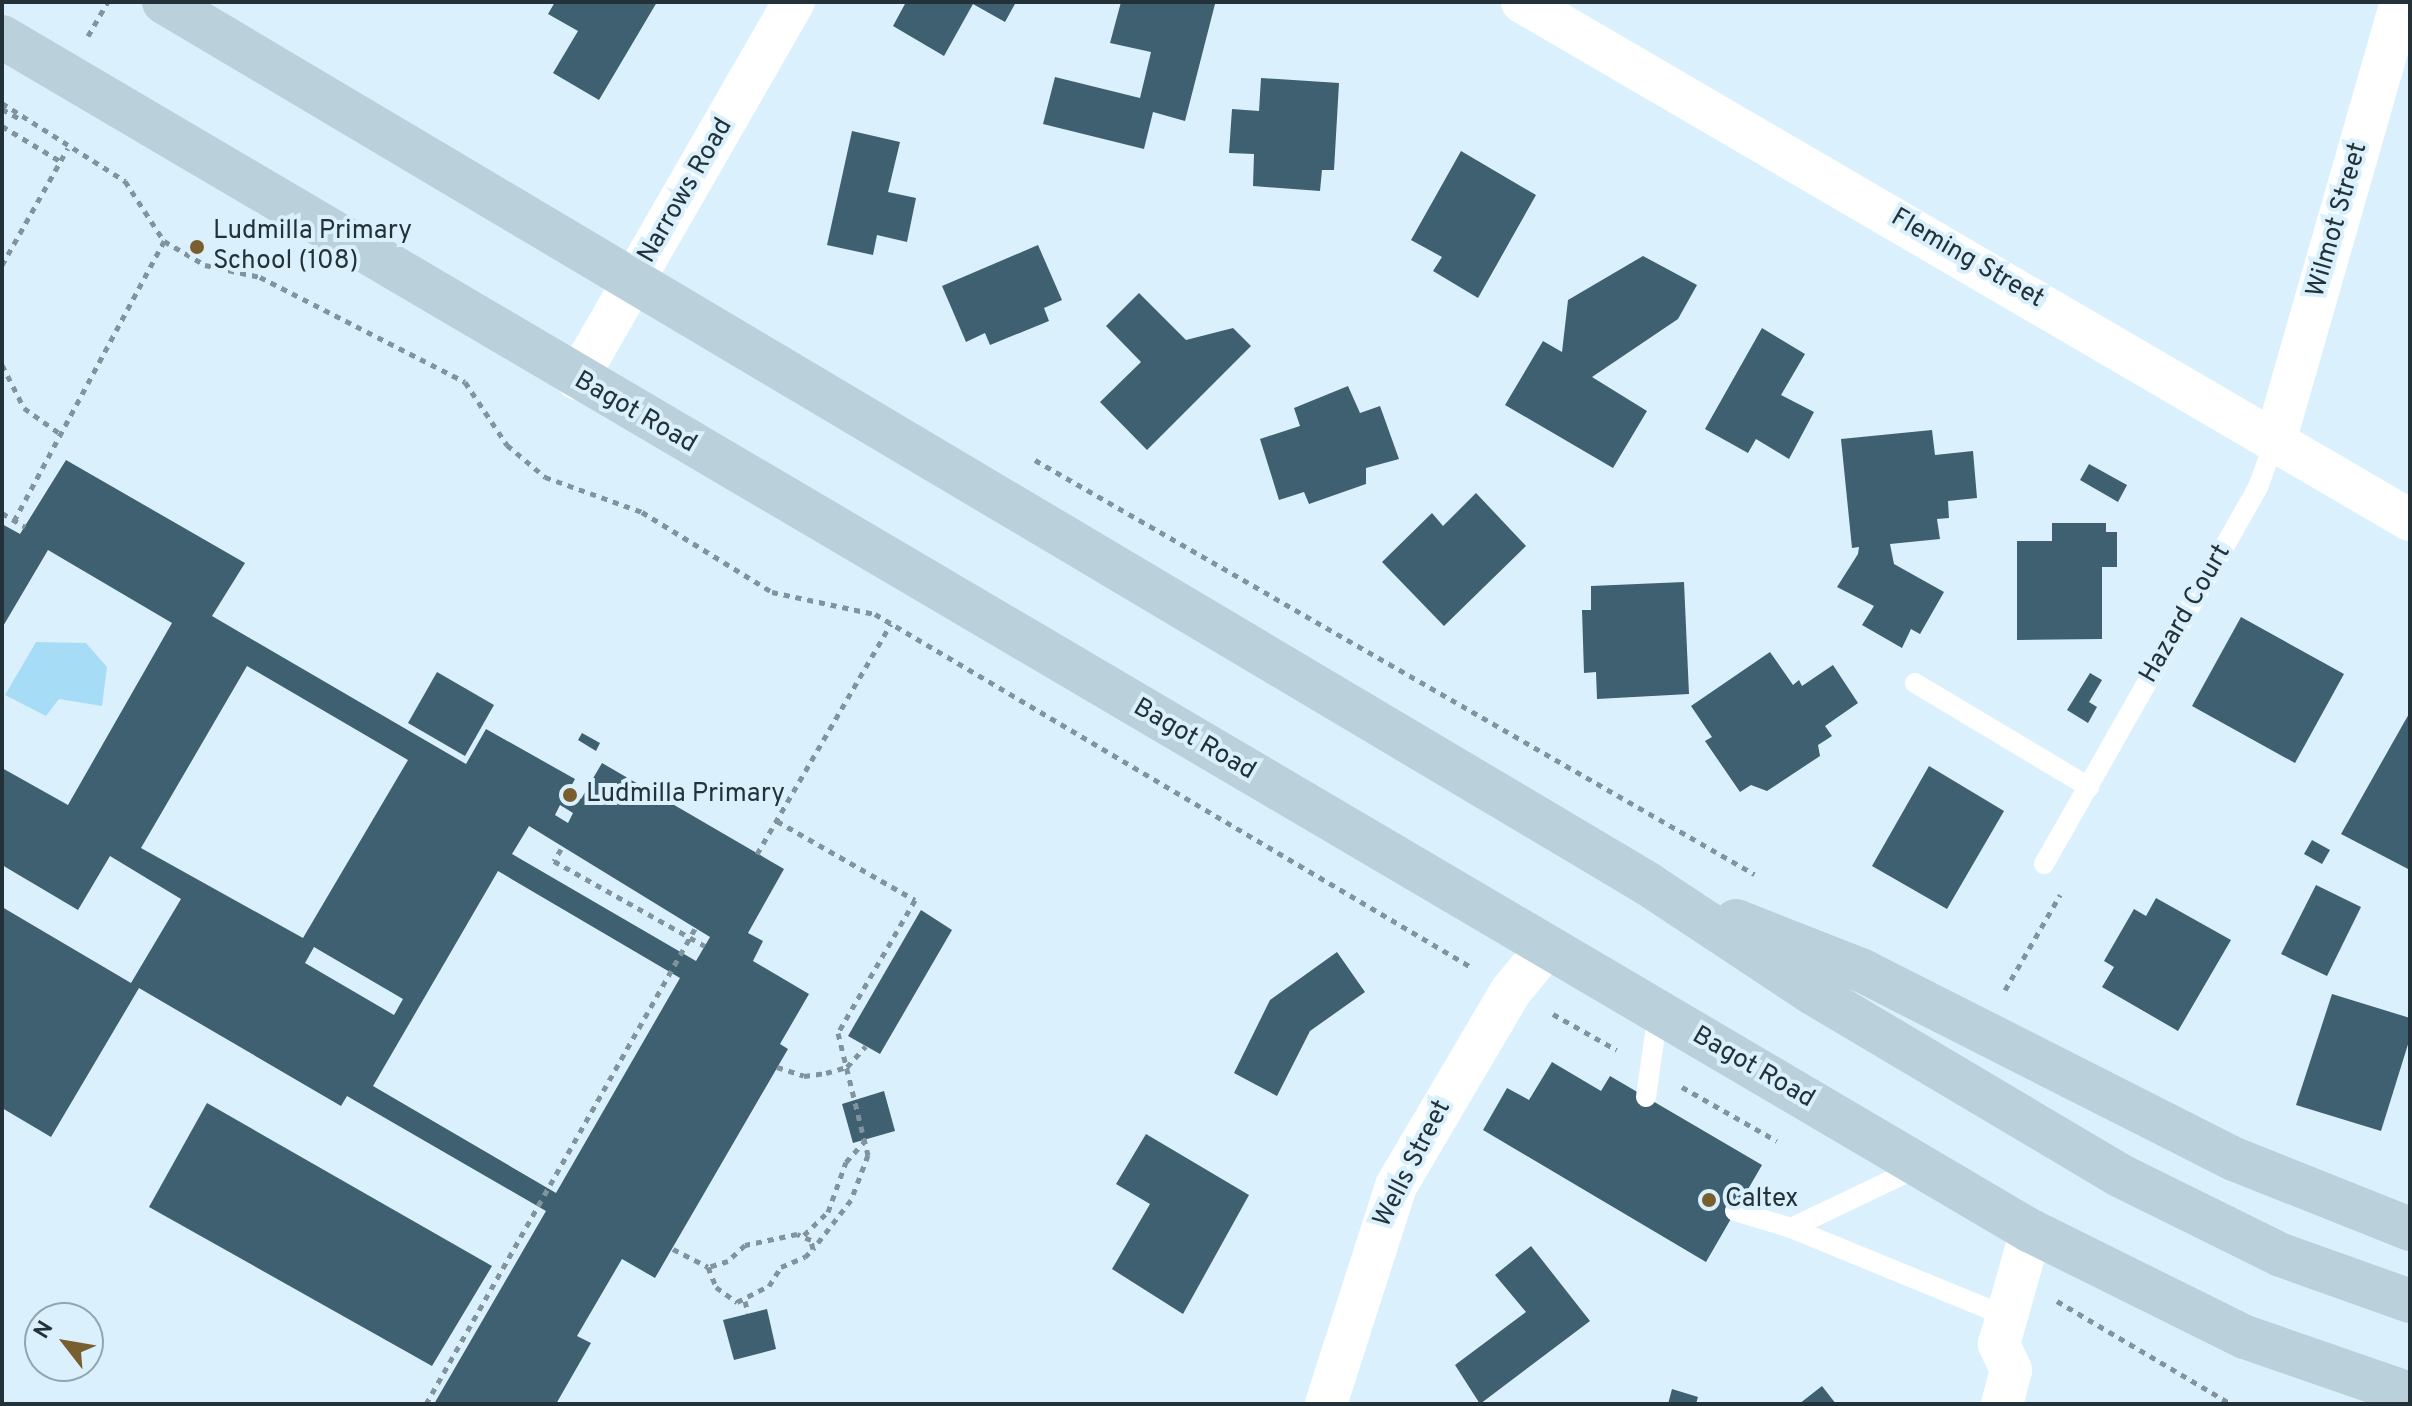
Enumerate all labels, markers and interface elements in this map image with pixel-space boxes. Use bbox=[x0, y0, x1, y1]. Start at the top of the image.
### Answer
street label: Narrows Road bbox=[632, 113, 740, 269]
street label: Wilmot Street bbox=[2301, 139, 2375, 301]
street label: Fleming Street bbox=[1885, 203, 2049, 315]
place label: Ludmilla Primary School (108) bbox=[213, 216, 412, 278]
marker: Ludmilla Primary School (108) bbox=[188, 238, 206, 256]
street label: Bagot Road bbox=[568, 365, 702, 461]
street label: Hazard Court bbox=[2134, 539, 2238, 689]
street label: Bagot Road bbox=[1127, 692, 1261, 788]
place label: Ludmilla Primary bbox=[586, 779, 785, 811]
marker: Ludmilla Primary bbox=[561, 786, 579, 804]
street label: Bagot Road bbox=[1686, 1020, 1820, 1116]
street label: Wells Street bbox=[1368, 1095, 1458, 1233]
place label: Caltex bbox=[1725, 1184, 1799, 1216]
marker: Caltex bbox=[1700, 1191, 1718, 1209]
north arrow bbox=[24, 1302, 104, 1382]
text: N bbox=[29, 1317, 60, 1344]

